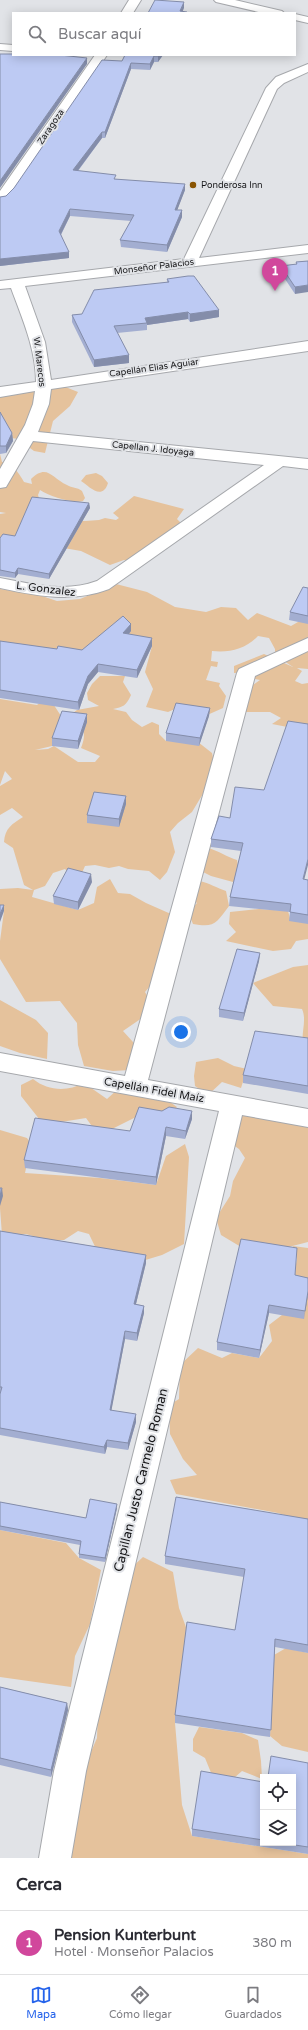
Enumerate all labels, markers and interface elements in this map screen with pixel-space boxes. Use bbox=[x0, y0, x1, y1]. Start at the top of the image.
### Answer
search box bbox=[12, 12, 296, 56]
icon: search bbox=[26, 23, 48, 45]
text: Buscar aquí bbox=[58, 25, 141, 43]
street label: Zaragoza bbox=[35, 107, 67, 147]
marker: Ponderosa Inn bbox=[188, 180, 198, 190]
place label: Ponderosa Inn bbox=[201, 180, 263, 191]
street label: Monseñor Palacios bbox=[113, 257, 195, 277]
pin: 1 bbox=[262, 258, 288, 291]
street label: W. Marecos bbox=[30, 336, 48, 388]
street label: Capellán Elias Aguiar bbox=[109, 356, 200, 380]
street label: Capellan J. Idoyaga bbox=[111, 439, 195, 459]
street label: L. Gonzalez bbox=[15, 579, 77, 599]
your location bbox=[171, 1022, 191, 1042]
street label: Capellán Fidel Maíz bbox=[103, 1075, 206, 1105]
street label: Capillan Justo Carmelo Roman bbox=[110, 1387, 172, 1573]
map controls bbox=[260, 1774, 296, 1846]
button: locate bbox=[260, 1774, 296, 1810]
button: layers bbox=[260, 1810, 296, 1846]
text: Cerca bbox=[16, 1874, 62, 1895]
text: Pension Kunterbunt bbox=[54, 1926, 196, 1944]
text: 1 bbox=[25, 1935, 33, 1951]
text: 380 m bbox=[252, 1935, 292, 1951]
text: Hotel · Monseñor Palacios bbox=[54, 1944, 214, 1960]
tab: Mapa bbox=[26, 1984, 56, 2021]
tab: Cómo llegar bbox=[109, 1984, 172, 2021]
tab: Guardados bbox=[224, 1984, 282, 2021]

